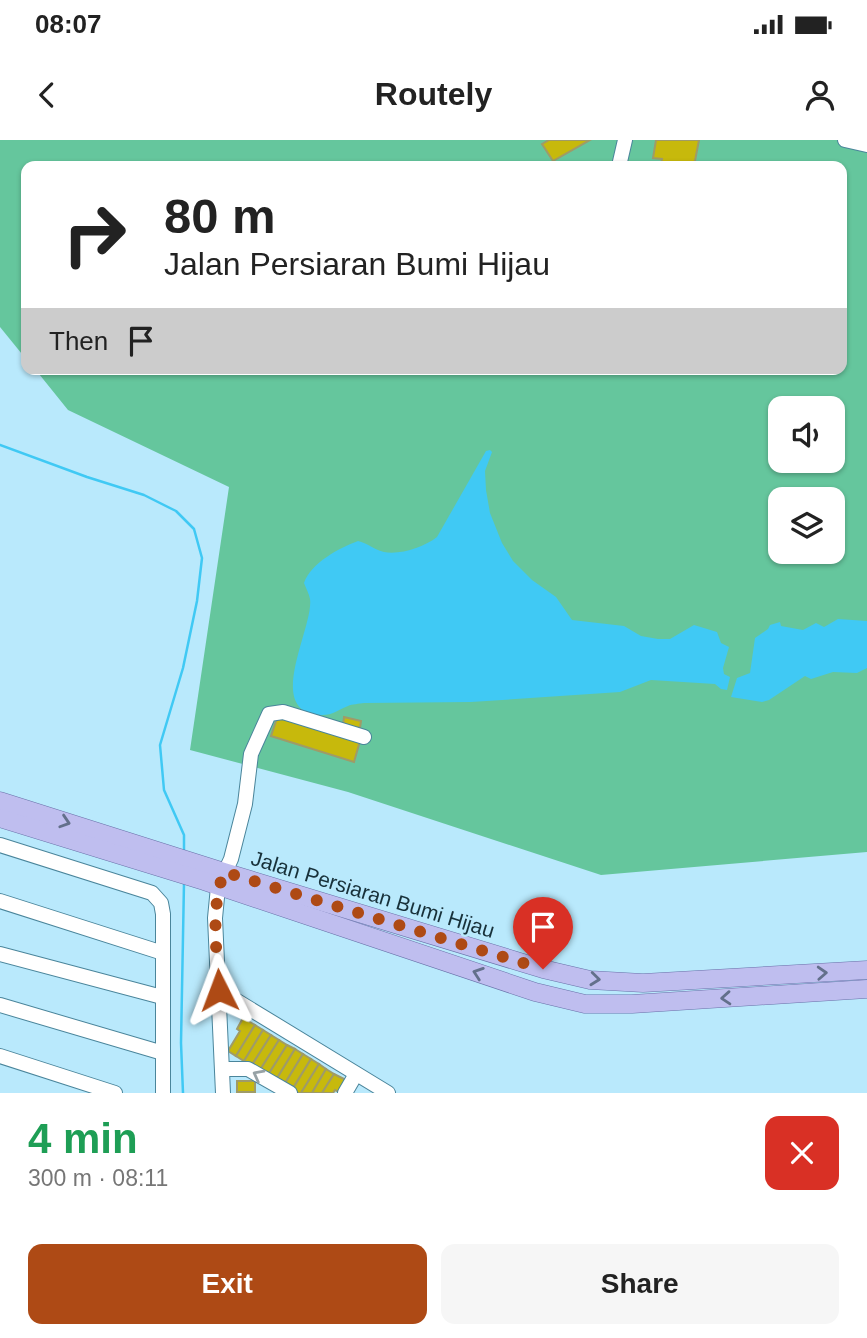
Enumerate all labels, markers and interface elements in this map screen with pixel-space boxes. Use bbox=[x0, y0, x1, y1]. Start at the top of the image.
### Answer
text: 08:07 bbox=[35, 9, 102, 39]
icon: back bbox=[28, 76, 66, 114]
text: Routely bbox=[375, 76, 492, 112]
icon: person bbox=[801, 76, 839, 114]
icon: right bbox=[49, 189, 140, 280]
text: 80 m bbox=[164, 189, 276, 243]
text: Jalan Persiaran Bumi Hijau bbox=[164, 246, 550, 282]
icon: arrive bbox=[122, 322, 160, 360]
text: Then bbox=[49, 326, 108, 356]
map controls bbox=[768, 396, 845, 564]
button: sound bbox=[768, 396, 845, 473]
button: layers bbox=[768, 487, 845, 564]
one-way arrow bbox=[58, 814, 71, 828]
street label: Jalan Persiaran Bumi Hijau bbox=[249, 846, 497, 942]
pin bbox=[513, 897, 573, 969]
icon: arrive bbox=[524, 908, 562, 946]
position arrow bbox=[182, 953, 256, 1027]
one-way arrow bbox=[817, 965, 828, 980]
one-way arrow bbox=[473, 967, 485, 981]
one-way arrow bbox=[589, 972, 601, 987]
one-way arrow bbox=[720, 990, 731, 1005]
one-way arrow bbox=[253, 1069, 265, 1083]
text: 4 min bbox=[28, 1115, 138, 1162]
button: close bbox=[765, 1116, 839, 1190]
text: 300 m · 08:11 bbox=[28, 1165, 168, 1191]
button: Exit bbox=[28, 1244, 427, 1324]
button: Share bbox=[441, 1244, 839, 1324]

